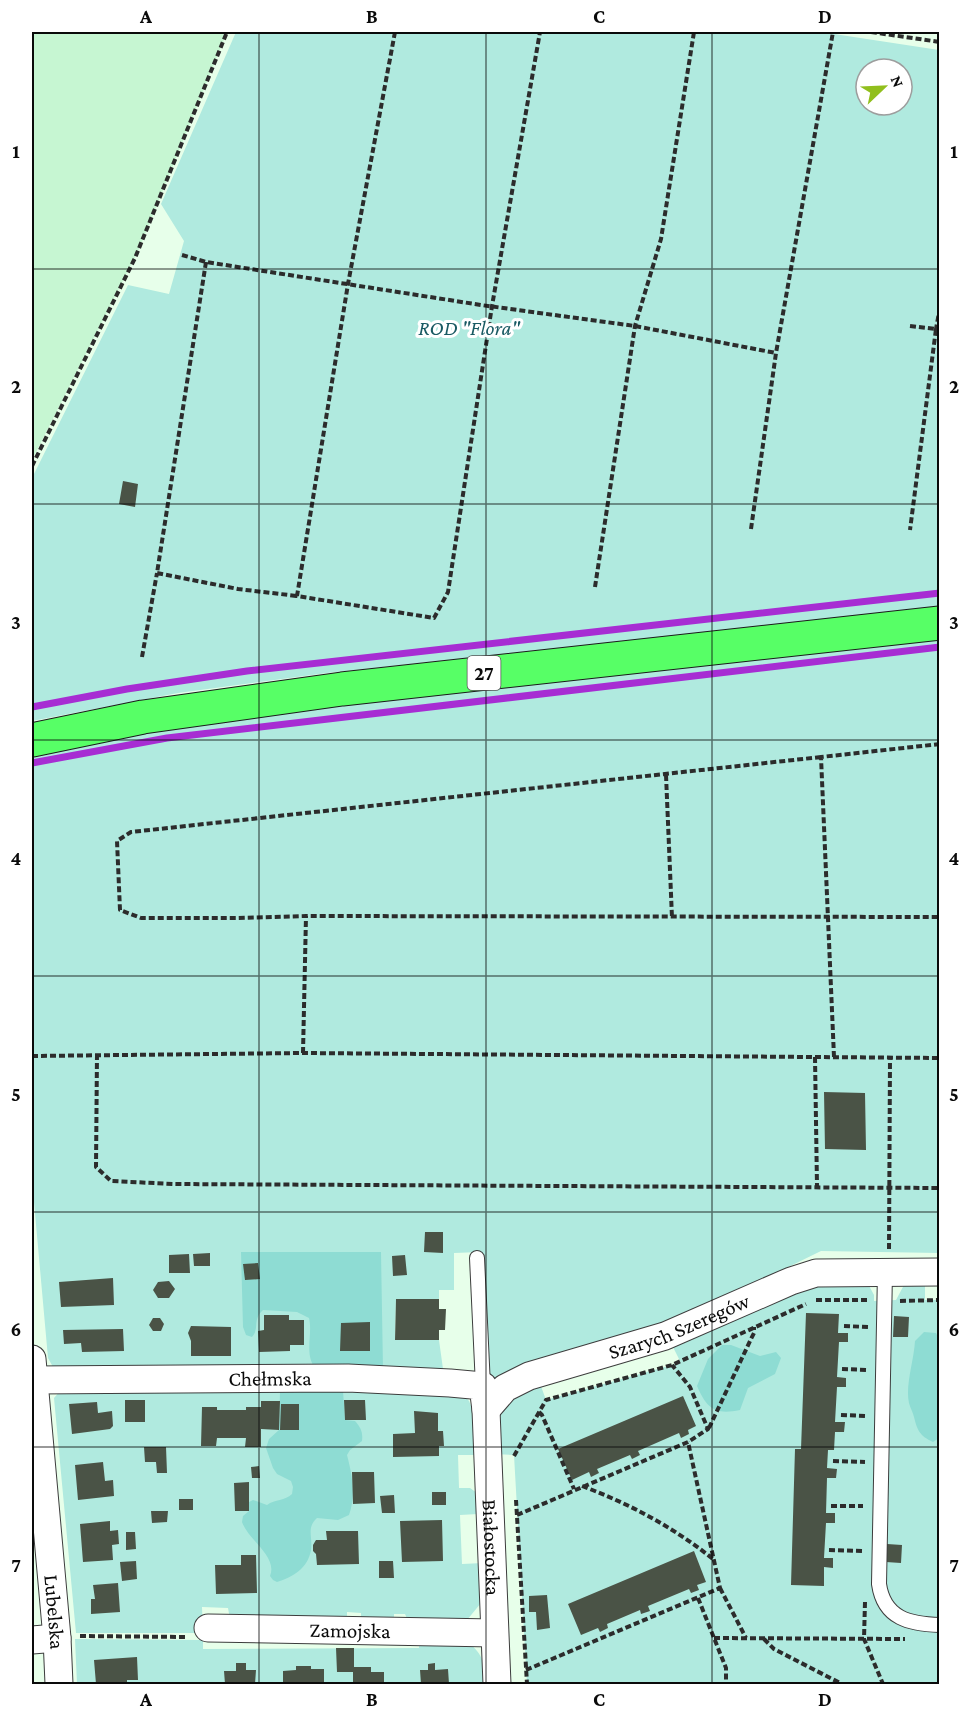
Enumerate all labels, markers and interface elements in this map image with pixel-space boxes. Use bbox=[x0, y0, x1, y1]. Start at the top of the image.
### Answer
text: A bbox=[139, 5, 153, 27]
text: B bbox=[366, 5, 378, 27]
text: C bbox=[593, 5, 605, 27]
text: D bbox=[818, 5, 832, 27]
north arrow bbox=[854, 57, 914, 117]
text: N bbox=[887, 73, 907, 90]
text: 1 bbox=[12, 140, 20, 162]
text: 1 bbox=[950, 140, 958, 162]
park label: ROD "Flora" bbox=[418, 316, 521, 340]
text: 2 bbox=[11, 375, 21, 397]
text: 2 bbox=[949, 375, 959, 397]
text: 3 bbox=[11, 611, 21, 633]
text: 3 bbox=[949, 611, 959, 633]
road number: 27 bbox=[468, 656, 500, 690]
text: 4 bbox=[11, 847, 22, 869]
text: 4 bbox=[949, 847, 960, 869]
text: 5 bbox=[11, 1083, 21, 1105]
text: 5 bbox=[949, 1083, 959, 1105]
street label: Szarych Szeregów bbox=[606, 1288, 754, 1364]
text: 6 bbox=[11, 1318, 21, 1340]
text: 6 bbox=[949, 1318, 959, 1340]
street label: Chełmska bbox=[228, 1366, 312, 1391]
street label: Białostocka bbox=[478, 1499, 505, 1596]
text: 7 bbox=[11, 1554, 21, 1576]
text: 7 bbox=[949, 1554, 959, 1576]
street label: Lubelska bbox=[39, 1574, 69, 1650]
street label: Zamojska bbox=[309, 1618, 391, 1643]
text: A bbox=[139, 1688, 153, 1710]
text: B bbox=[366, 1688, 378, 1710]
text: C bbox=[593, 1688, 605, 1710]
text: D bbox=[818, 1688, 832, 1710]

